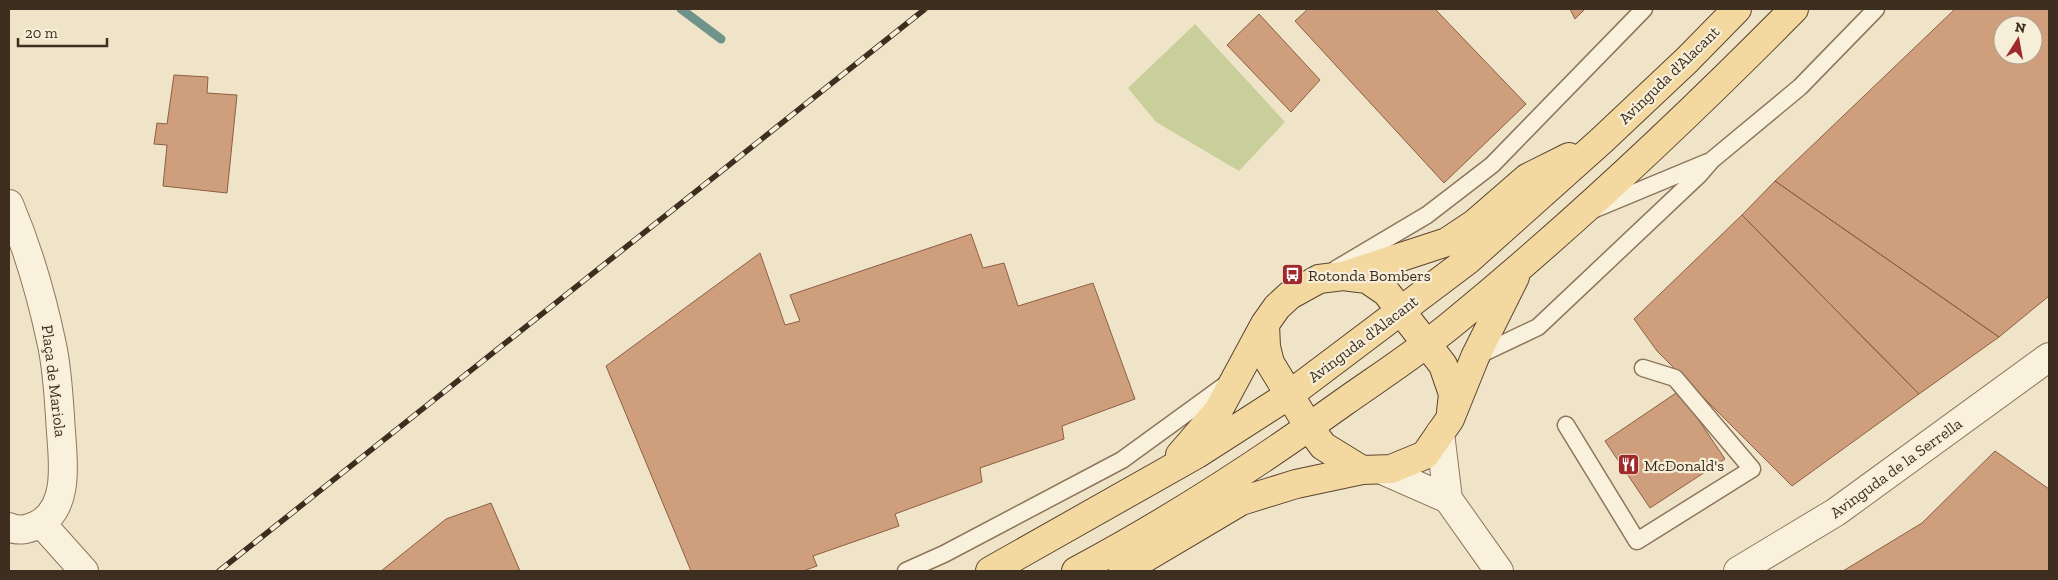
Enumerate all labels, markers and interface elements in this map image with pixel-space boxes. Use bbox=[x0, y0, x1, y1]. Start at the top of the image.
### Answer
scale bar bbox=[18, 15, 106, 47]
north arrow bbox=[1993, 15, 2043, 65]
text: N bbox=[2014, 18, 2028, 37]
street label: Avinguda d'Alacant bbox=[1615, 22, 1723, 128]
text: 20 m bbox=[25, 24, 58, 42]
bus stop icon: Rotonda Bombers bbox=[1280, 263, 1304, 287]
place label: Rotonda Bombers bbox=[1308, 266, 1431, 285]
street label: Avinguda d'Alacant bbox=[1304, 291, 1422, 386]
street label: Plaça de Mariola bbox=[38, 324, 70, 438]
street label: Avinguda de la Serrella bbox=[1826, 414, 1966, 522]
restaurant icon: McDonald's bbox=[1616, 453, 1640, 477]
place label: McDonald's bbox=[1644, 456, 1724, 475]

